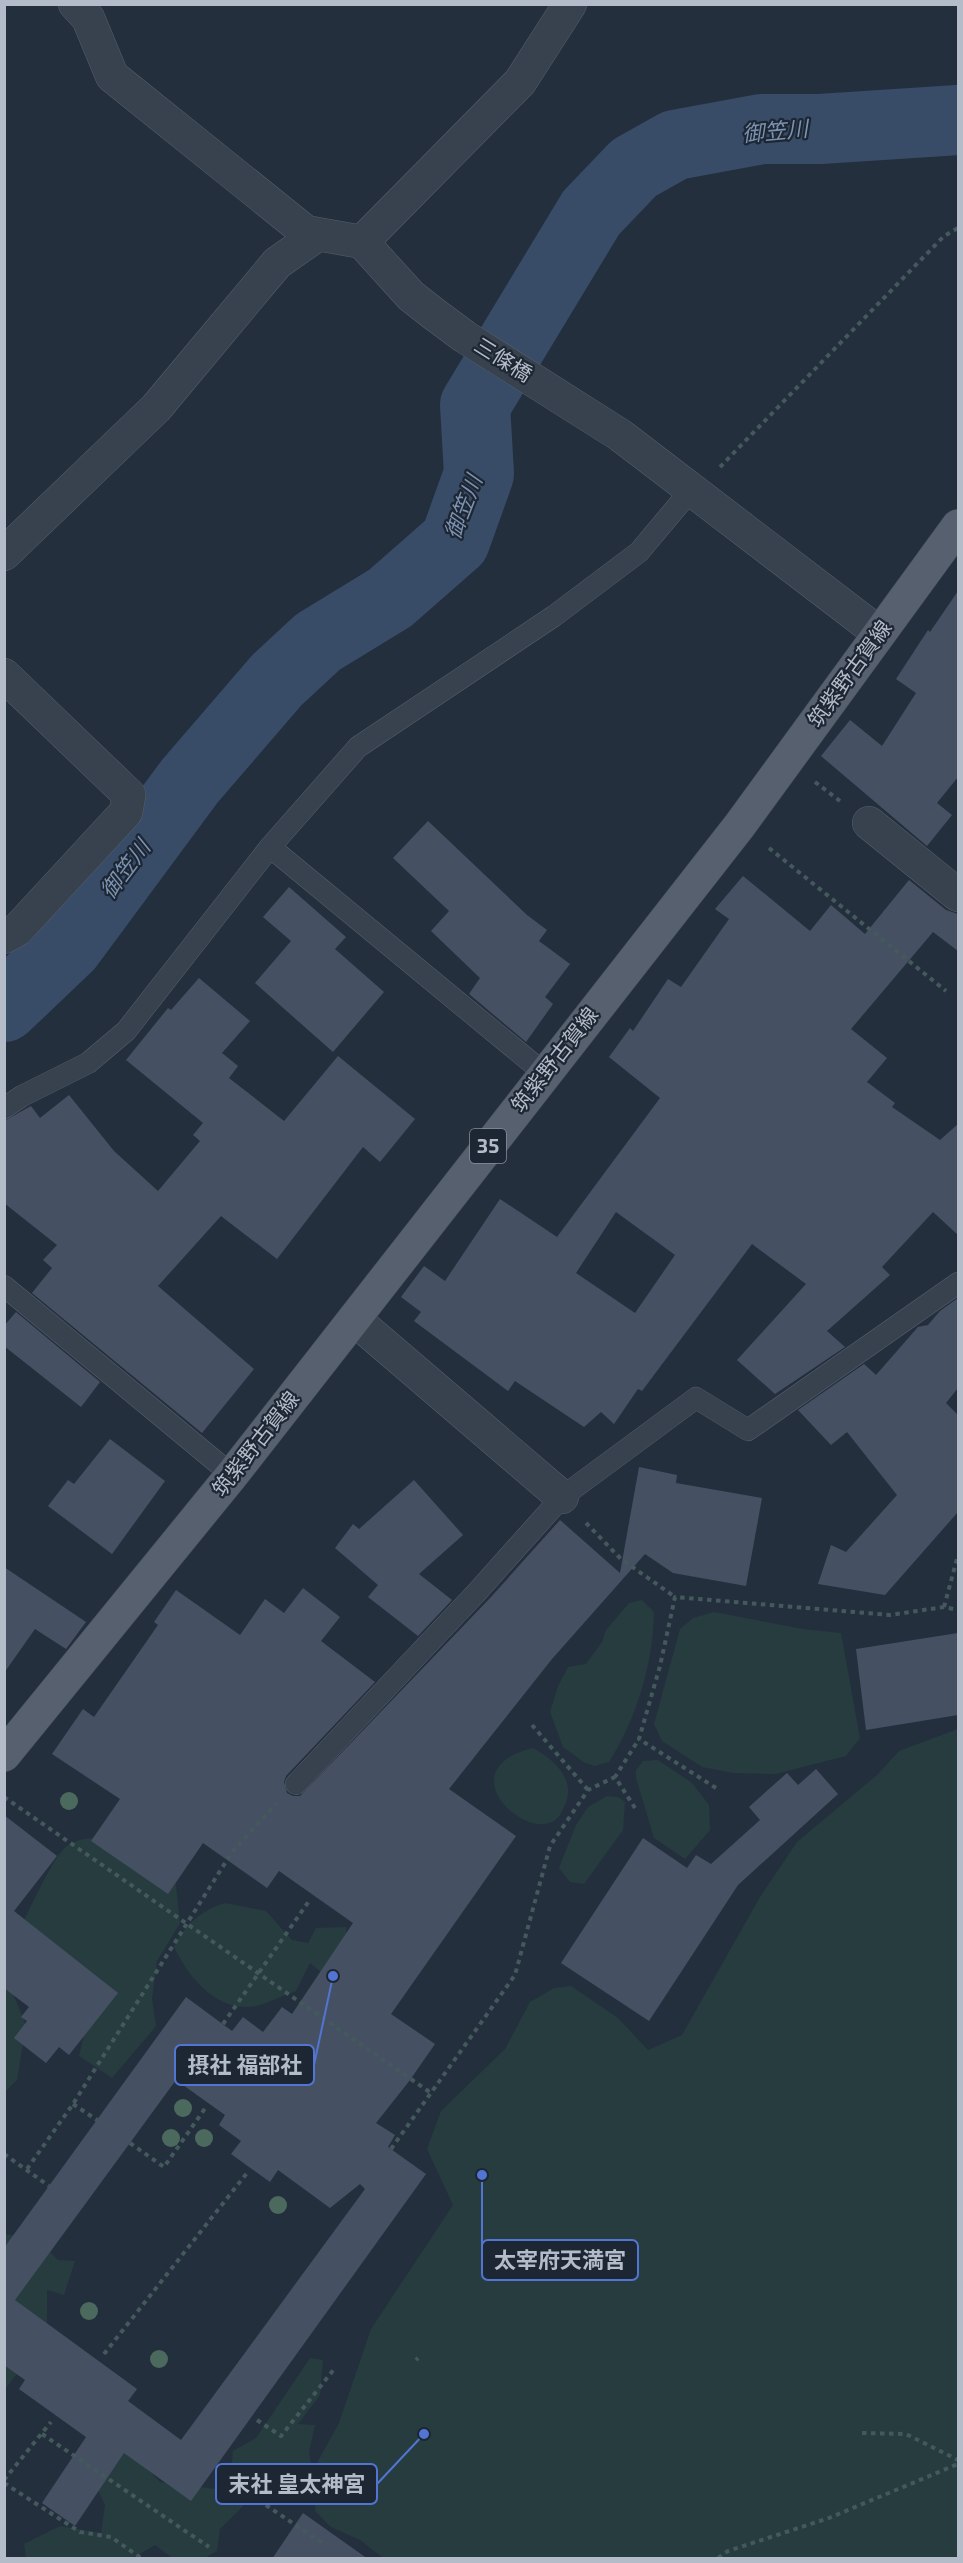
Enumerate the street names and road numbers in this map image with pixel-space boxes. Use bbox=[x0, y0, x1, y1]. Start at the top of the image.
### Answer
street label: 三條橋 bbox=[470, 331, 537, 386]
street label: 筑紫野古賀線 bbox=[802, 615, 896, 731]
street label: 筑紫野古賀線 bbox=[505, 1002, 602, 1116]
road number: 35 bbox=[470, 1129, 506, 1163]
street label: 筑紫野古賀線 bbox=[206, 1386, 303, 1500]

